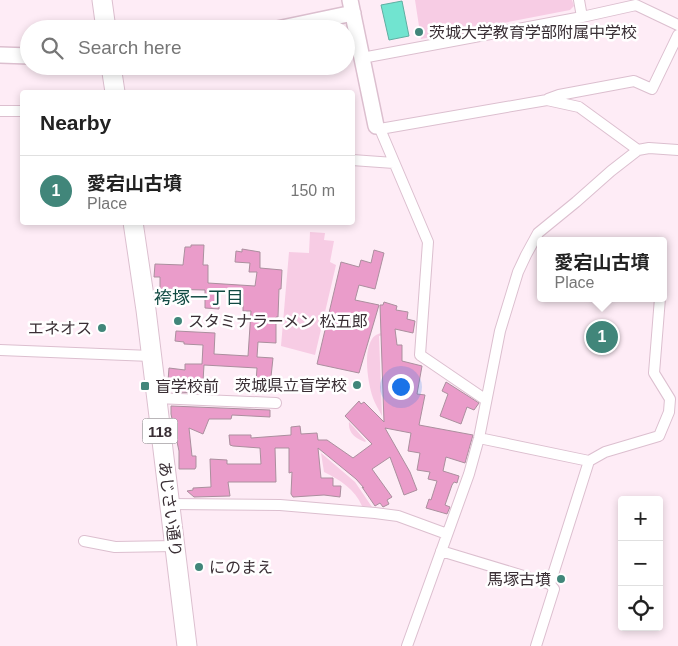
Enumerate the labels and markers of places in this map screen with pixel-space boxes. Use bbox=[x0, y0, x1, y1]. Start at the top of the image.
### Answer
place label: 茨城大学教育学部附属中学校 bbox=[429, 24, 637, 41]
marker: 茨城大学教育学部附属中学校 bbox=[413, 26, 425, 38]
place label: スタミナラーメン 松五郎 bbox=[188, 313, 368, 330]
marker: スタミナラーメン 松五郎 bbox=[172, 315, 184, 327]
pin: 1 bbox=[586, 318, 618, 356]
place label: エネオス bbox=[28, 320, 92, 337]
marker: エネオス bbox=[96, 322, 108, 334]
place label: 茨城県立盲学校 bbox=[235, 377, 347, 394]
place label: 盲学校前 bbox=[155, 378, 219, 395]
marker: 茨城県立盲学校 bbox=[351, 379, 363, 391]
marker: 盲学校前 bbox=[139, 380, 151, 392]
place label: にのまえ bbox=[209, 559, 273, 576]
marker: にのまえ bbox=[193, 561, 205, 573]
place label: 馬塚古墳 bbox=[487, 571, 551, 588]
marker: 馬塚古墳 bbox=[555, 573, 567, 585]

